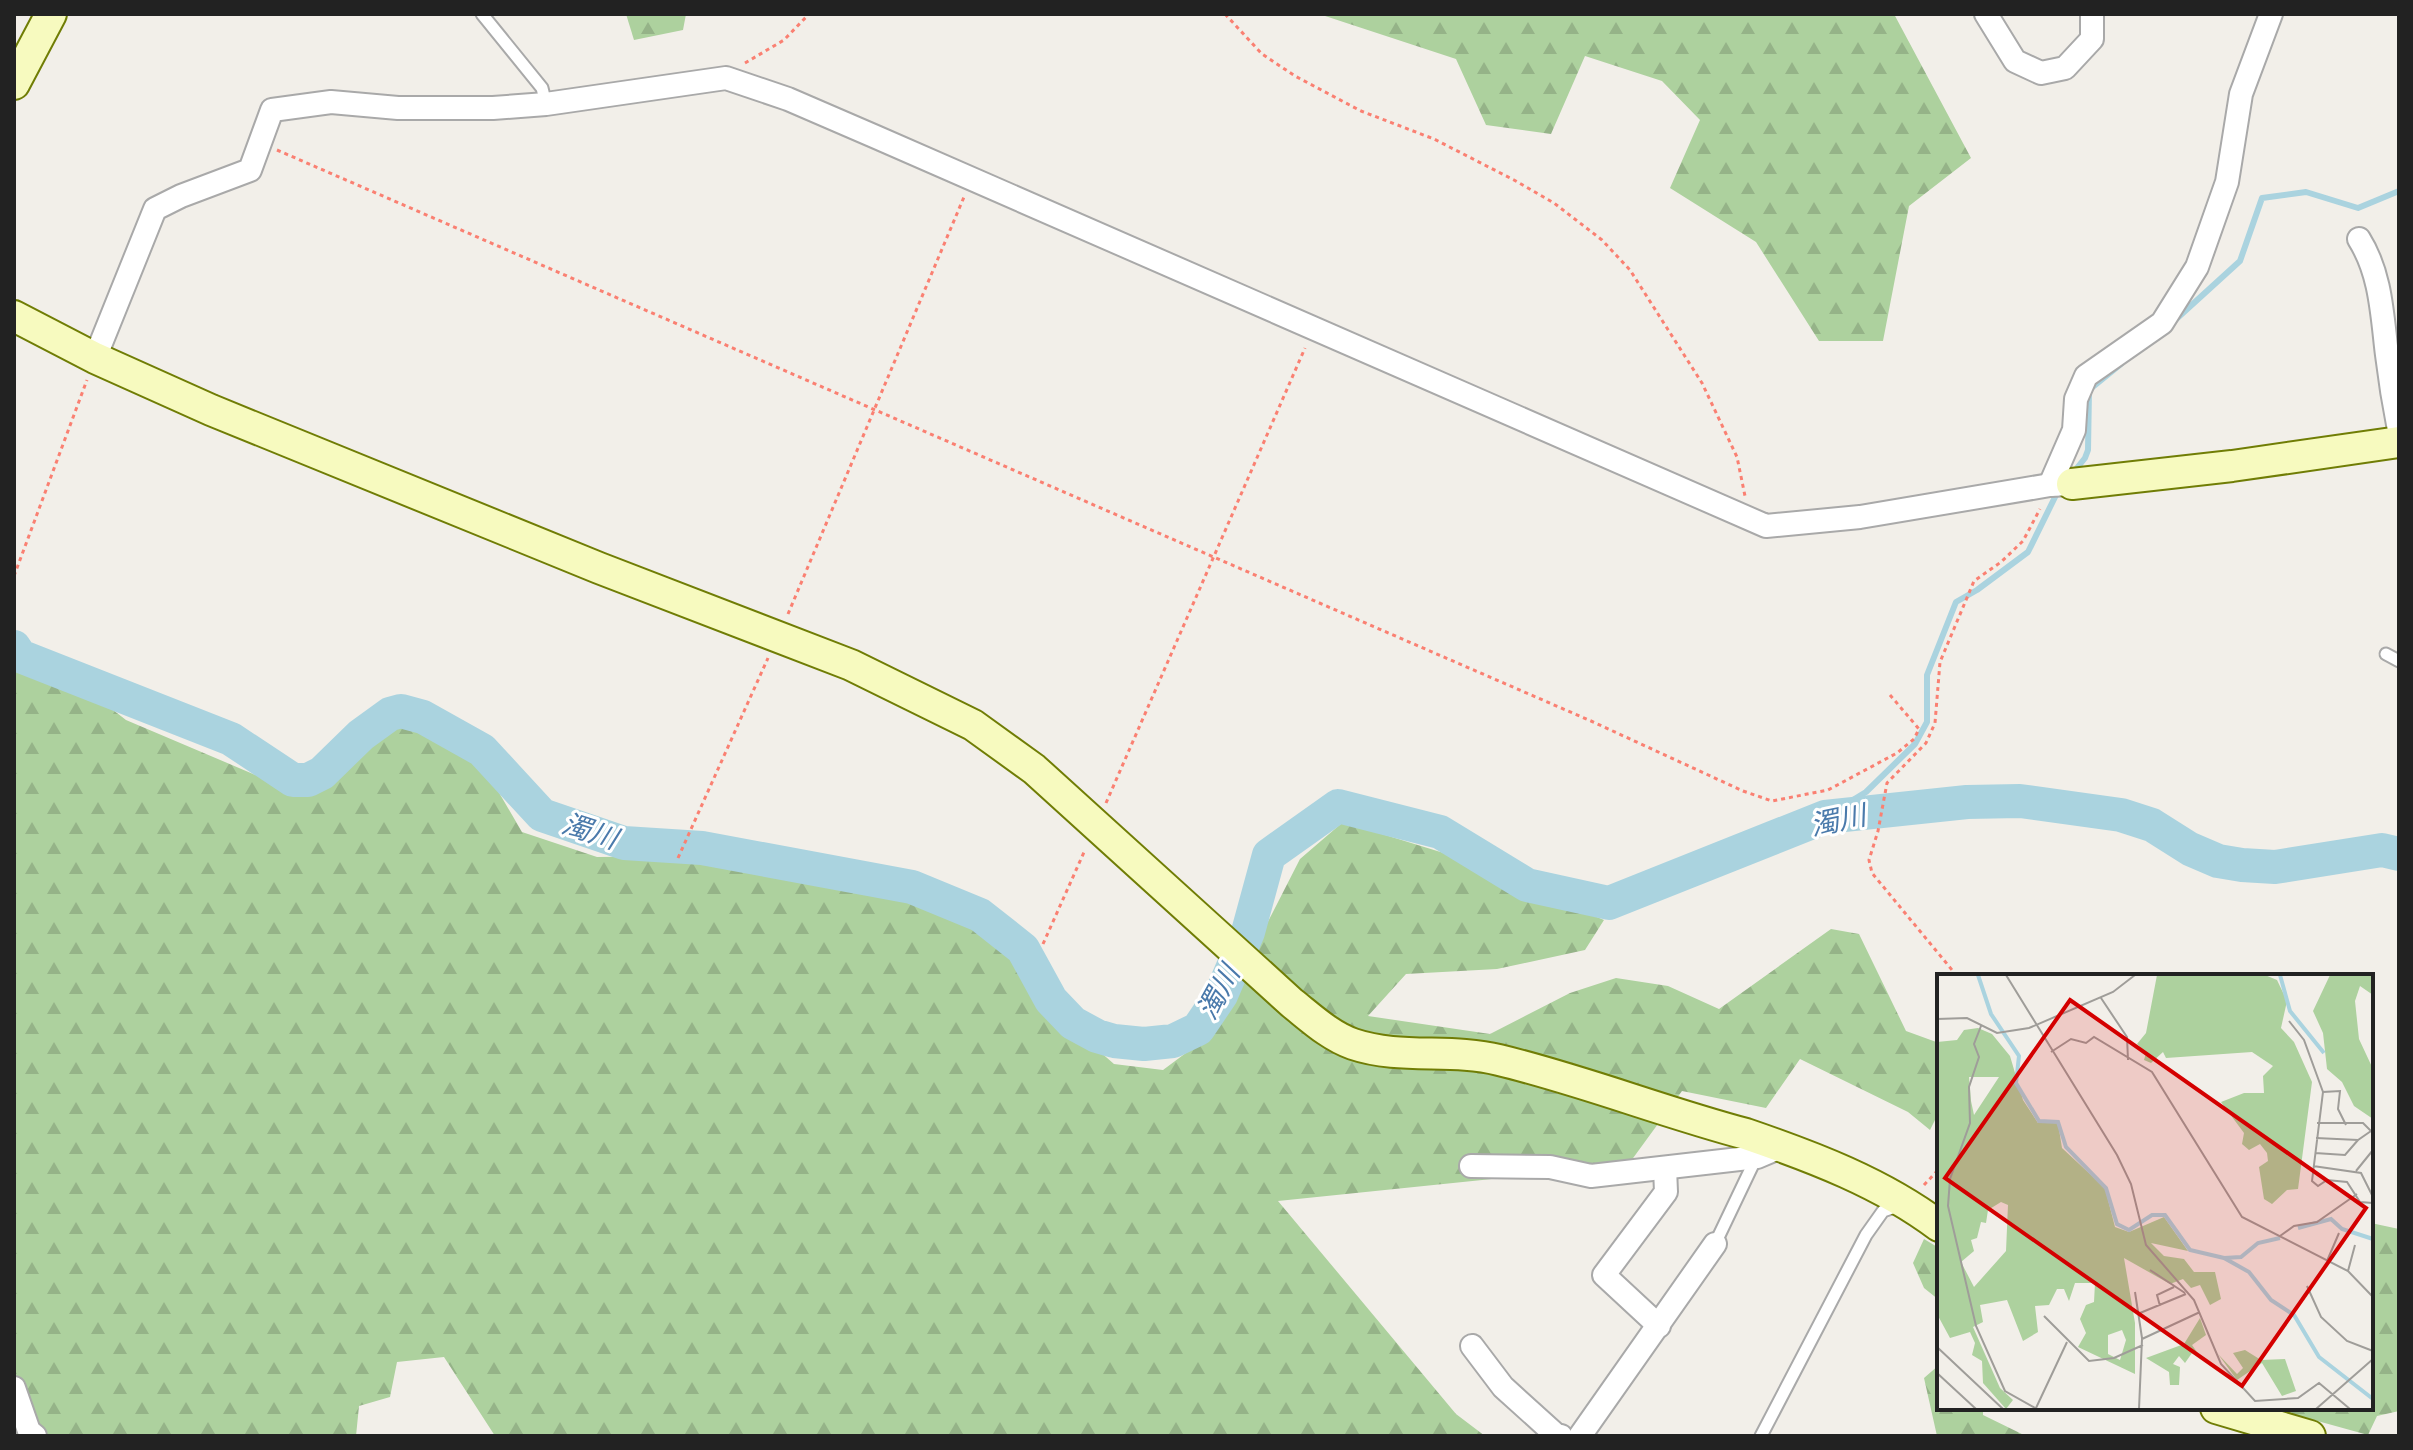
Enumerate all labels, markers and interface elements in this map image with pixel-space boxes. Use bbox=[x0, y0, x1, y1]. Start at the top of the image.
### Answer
water label: 濁川 bbox=[1807, 797, 1872, 842]
water label: 濁川 bbox=[558, 806, 625, 857]
water label: 濁川 bbox=[1190, 957, 1248, 1025]
inset map bbox=[1937, 974, 2373, 1410]

